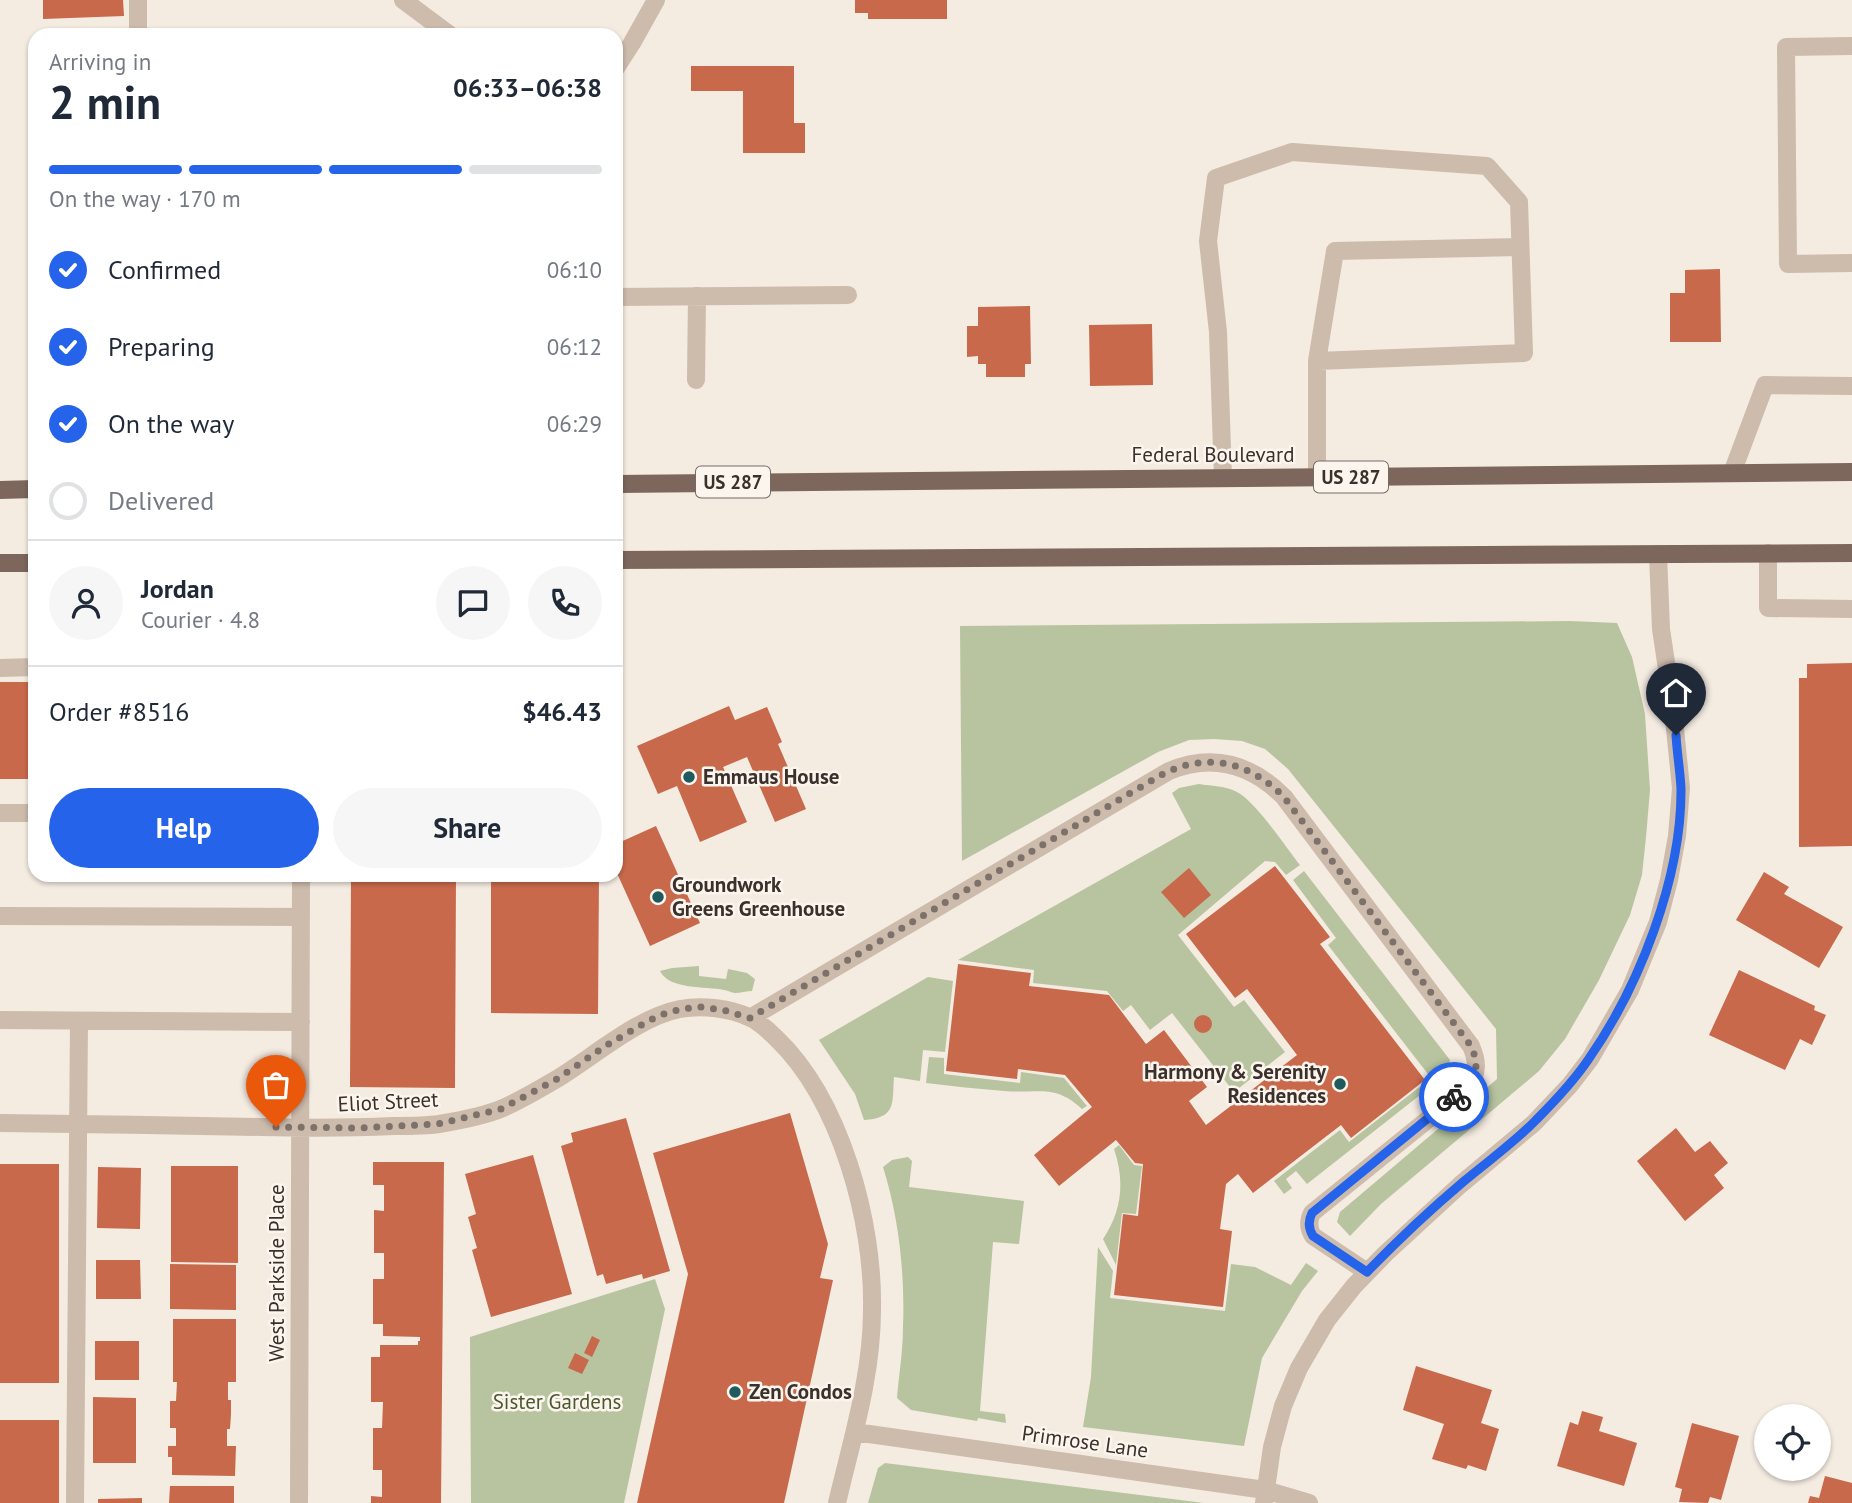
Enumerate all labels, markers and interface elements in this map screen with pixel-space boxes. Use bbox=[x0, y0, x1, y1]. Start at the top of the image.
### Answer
text: Arriving in bbox=[49, 47, 151, 76]
text: 06:33–06:38 bbox=[453, 71, 602, 104]
text: 2 min bbox=[49, 72, 161, 132]
text: On the way · 170 m bbox=[49, 184, 241, 213]
icon: check bbox=[49, 251, 87, 289]
text: Confirmed bbox=[108, 253, 221, 286]
text: 06:10 bbox=[547, 255, 602, 284]
icon: check bbox=[49, 328, 87, 366]
text: Preparing bbox=[108, 330, 215, 363]
text: 06:12 bbox=[547, 332, 602, 361]
icon: check bbox=[49, 405, 87, 443]
text: On the way bbox=[108, 407, 234, 440]
text: 06:29 bbox=[547, 409, 602, 438]
street label: Federal Boulevard bbox=[1132, 441, 1294, 468]
road number: US 287 bbox=[1314, 462, 1388, 492]
road number: US 287 bbox=[696, 467, 770, 498]
text: Delivered bbox=[108, 484, 214, 517]
button: person bbox=[49, 566, 123, 640]
button: chat bbox=[436, 566, 510, 640]
button: phone bbox=[528, 566, 602, 640]
text: Jordan bbox=[141, 572, 214, 605]
text: Courier · 4.8 bbox=[141, 605, 260, 634]
pin bbox=[1646, 663, 1706, 735]
icon: home bbox=[1657, 674, 1695, 712]
text: Order #8516 bbox=[49, 695, 189, 728]
text: $46.43 bbox=[522, 695, 602, 728]
place label: Emmaus House bbox=[703, 763, 839, 790]
marker: Emmaus House bbox=[681, 769, 697, 785]
button: Help bbox=[49, 788, 319, 868]
button: Share bbox=[333, 788, 602, 868]
place label: Groundwork Greens Greenhouse bbox=[672, 871, 845, 922]
marker: Groundwork Greens Greenhouse bbox=[650, 889, 666, 905]
pin bbox=[246, 1055, 306, 1127]
place label: Harmony & Serenity Residences bbox=[1144, 1058, 1327, 1109]
courier bbox=[1419, 1062, 1489, 1132]
icon: bag bbox=[257, 1066, 295, 1104]
marker: Harmony & Serenity Residences bbox=[1332, 1076, 1348, 1092]
icon: bike bbox=[1435, 1078, 1473, 1116]
street label: Eliot Street bbox=[337, 1085, 439, 1118]
street label: West Parkside Place bbox=[263, 1184, 290, 1362]
place label: Zen Condos bbox=[749, 1378, 852, 1405]
marker: Zen Condos bbox=[727, 1384, 743, 1400]
park label: Sister Gardens bbox=[493, 1388, 621, 1415]
map controls bbox=[1754, 1404, 1831, 1481]
button: locate bbox=[1754, 1404, 1831, 1481]
street label: Primrose Lane bbox=[1020, 1419, 1150, 1464]

